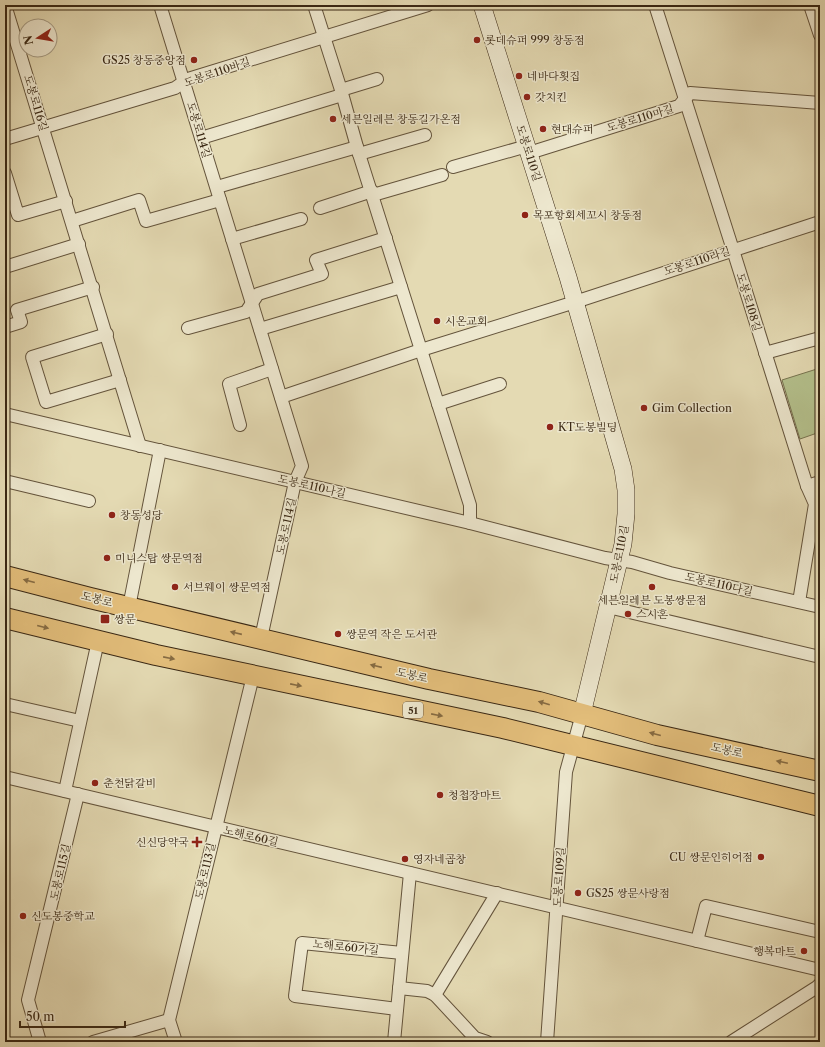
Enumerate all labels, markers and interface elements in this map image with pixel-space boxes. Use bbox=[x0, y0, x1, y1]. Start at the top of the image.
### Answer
north arrow bbox=[18, 18, 58, 58]
place label: 롯데슈퍼 999 창동점 bbox=[485, 33, 585, 47]
text: N bbox=[20, 34, 36, 46]
marker: 롯데슈퍼 999 창동점 bbox=[472, 35, 482, 45]
place label: GS25 창동중앙점 bbox=[102, 53, 186, 67]
street label: 도봉로110바길 bbox=[182, 54, 252, 90]
marker: GS25 창동중앙점 bbox=[189, 55, 199, 65]
place label: 네바다횟집 bbox=[527, 69, 580, 83]
marker: 네바다횟집 bbox=[514, 71, 524, 81]
street label: 도봉로116길 bbox=[21, 73, 51, 133]
place label: 갓치킨 bbox=[535, 90, 567, 104]
marker: 갓치킨 bbox=[522, 92, 532, 102]
street label: 도봉로114길 bbox=[184, 100, 214, 160]
street label: 도봉로110마길 bbox=[605, 101, 675, 135]
place label: 세븐일레븐 창동길가온점 bbox=[341, 112, 461, 126]
marker: 세븐일레븐 창동길가온점 bbox=[328, 114, 338, 124]
place label: 현대슈퍼 bbox=[551, 122, 594, 136]
street label: 도봉로110길 bbox=[513, 123, 545, 183]
marker: 현대슈퍼 bbox=[538, 124, 548, 134]
place label: 목포항회세꼬시 창동점 bbox=[533, 208, 642, 222]
marker: 목포항회세꼬시 창동점 bbox=[520, 210, 530, 220]
street label: 도봉로110라길 bbox=[662, 244, 732, 278]
street label: 도봉로108길 bbox=[733, 271, 765, 333]
place label: 시온교회 bbox=[445, 314, 488, 328]
marker: 시온교회 bbox=[432, 316, 442, 326]
place label: Gim Collection bbox=[652, 401, 732, 415]
marker: Gim Collection bbox=[639, 403, 649, 413]
place label: KT도봉빌딩 bbox=[558, 420, 617, 434]
marker: KT도봉빌딩 bbox=[545, 422, 555, 432]
street label: 도봉로110나길 bbox=[277, 471, 347, 501]
street label: 도봉로114길 bbox=[273, 496, 299, 556]
place label: 창동성당 bbox=[120, 508, 163, 522]
marker: 창동성당 bbox=[107, 510, 117, 520]
street label: 도봉로110길 bbox=[607, 524, 631, 584]
place label: 미니스탑 쌍문역점 bbox=[115, 551, 203, 565]
marker: 미니스탑 쌍문역점 bbox=[102, 553, 112, 563]
street label: 도봉로110다길 bbox=[684, 569, 754, 599]
one-way arrow bbox=[22, 578, 35, 584]
place label: 서브웨이 쌍문역점 bbox=[183, 580, 271, 594]
marker: 서브웨이 쌍문역점 bbox=[170, 582, 180, 592]
marker: 세븐일레븐 도봉쌍문점 bbox=[647, 582, 657, 592]
street label: 도봉로 bbox=[80, 588, 115, 610]
place label: 세븐일레븐 도봉쌍문점 bbox=[597, 593, 707, 607]
place label: 스시혼 bbox=[636, 607, 668, 621]
marker: 스시혼 bbox=[623, 609, 633, 619]
place label: 쌍문 bbox=[114, 612, 136, 626]
marker: 쌍문 bbox=[99, 613, 111, 625]
one-way arrow bbox=[37, 625, 49, 631]
place label: 쌍문역 작은 도서관 bbox=[346, 627, 437, 641]
one-way arrow bbox=[230, 629, 243, 635]
marker: 쌍문역 작은 도서관 bbox=[333, 629, 343, 639]
one-way arrow bbox=[163, 655, 175, 661]
one-way arrow bbox=[370, 663, 382, 669]
street label: 도봉로 bbox=[395, 665, 429, 685]
one-way arrow bbox=[290, 682, 303, 688]
one-way arrow bbox=[538, 700, 550, 706]
road number: 51 bbox=[403, 702, 423, 718]
one-way arrow bbox=[431, 712, 443, 718]
one-way arrow bbox=[649, 731, 661, 737]
street label: 도봉로 bbox=[710, 740, 744, 760]
one-way arrow bbox=[776, 759, 788, 765]
place label: 춘천닭갈비 bbox=[103, 776, 156, 790]
marker: 춘천닭갈비 bbox=[90, 778, 100, 788]
place label: 청첩장마트 bbox=[448, 788, 502, 802]
marker: 청첩장마트 bbox=[435, 790, 445, 800]
street label: 노해로60길 bbox=[222, 823, 280, 849]
place label: 신신당약국 bbox=[136, 835, 189, 849]
marker: 신신당약국 bbox=[192, 837, 202, 847]
street label: 도봉로113길 bbox=[192, 841, 218, 901]
street label: 도봉로115길 bbox=[47, 842, 73, 902]
street label: 도봉로109길 bbox=[550, 846, 568, 908]
place label: CU 쌍문인히어점 bbox=[669, 850, 753, 864]
place label: 영자네곱창 bbox=[413, 852, 467, 866]
marker: CU 쌍문인히어점 bbox=[756, 852, 766, 862]
marker: 영자네곱창 bbox=[400, 854, 410, 864]
place label: GS25 쌍문사랑점 bbox=[586, 886, 670, 900]
marker: GS25 쌍문사랑점 bbox=[573, 888, 583, 898]
place label: 신도봉중학교 bbox=[31, 909, 95, 923]
marker: 신도봉중학교 bbox=[18, 911, 28, 921]
street label: 노해로60가길 bbox=[312, 937, 380, 957]
place label: 행복마트 bbox=[753, 944, 796, 958]
marker: 행복마트 bbox=[799, 946, 809, 956]
scale bar bbox=[20, 1003, 125, 1029]
text: 50 m bbox=[26, 1009, 55, 1024]

